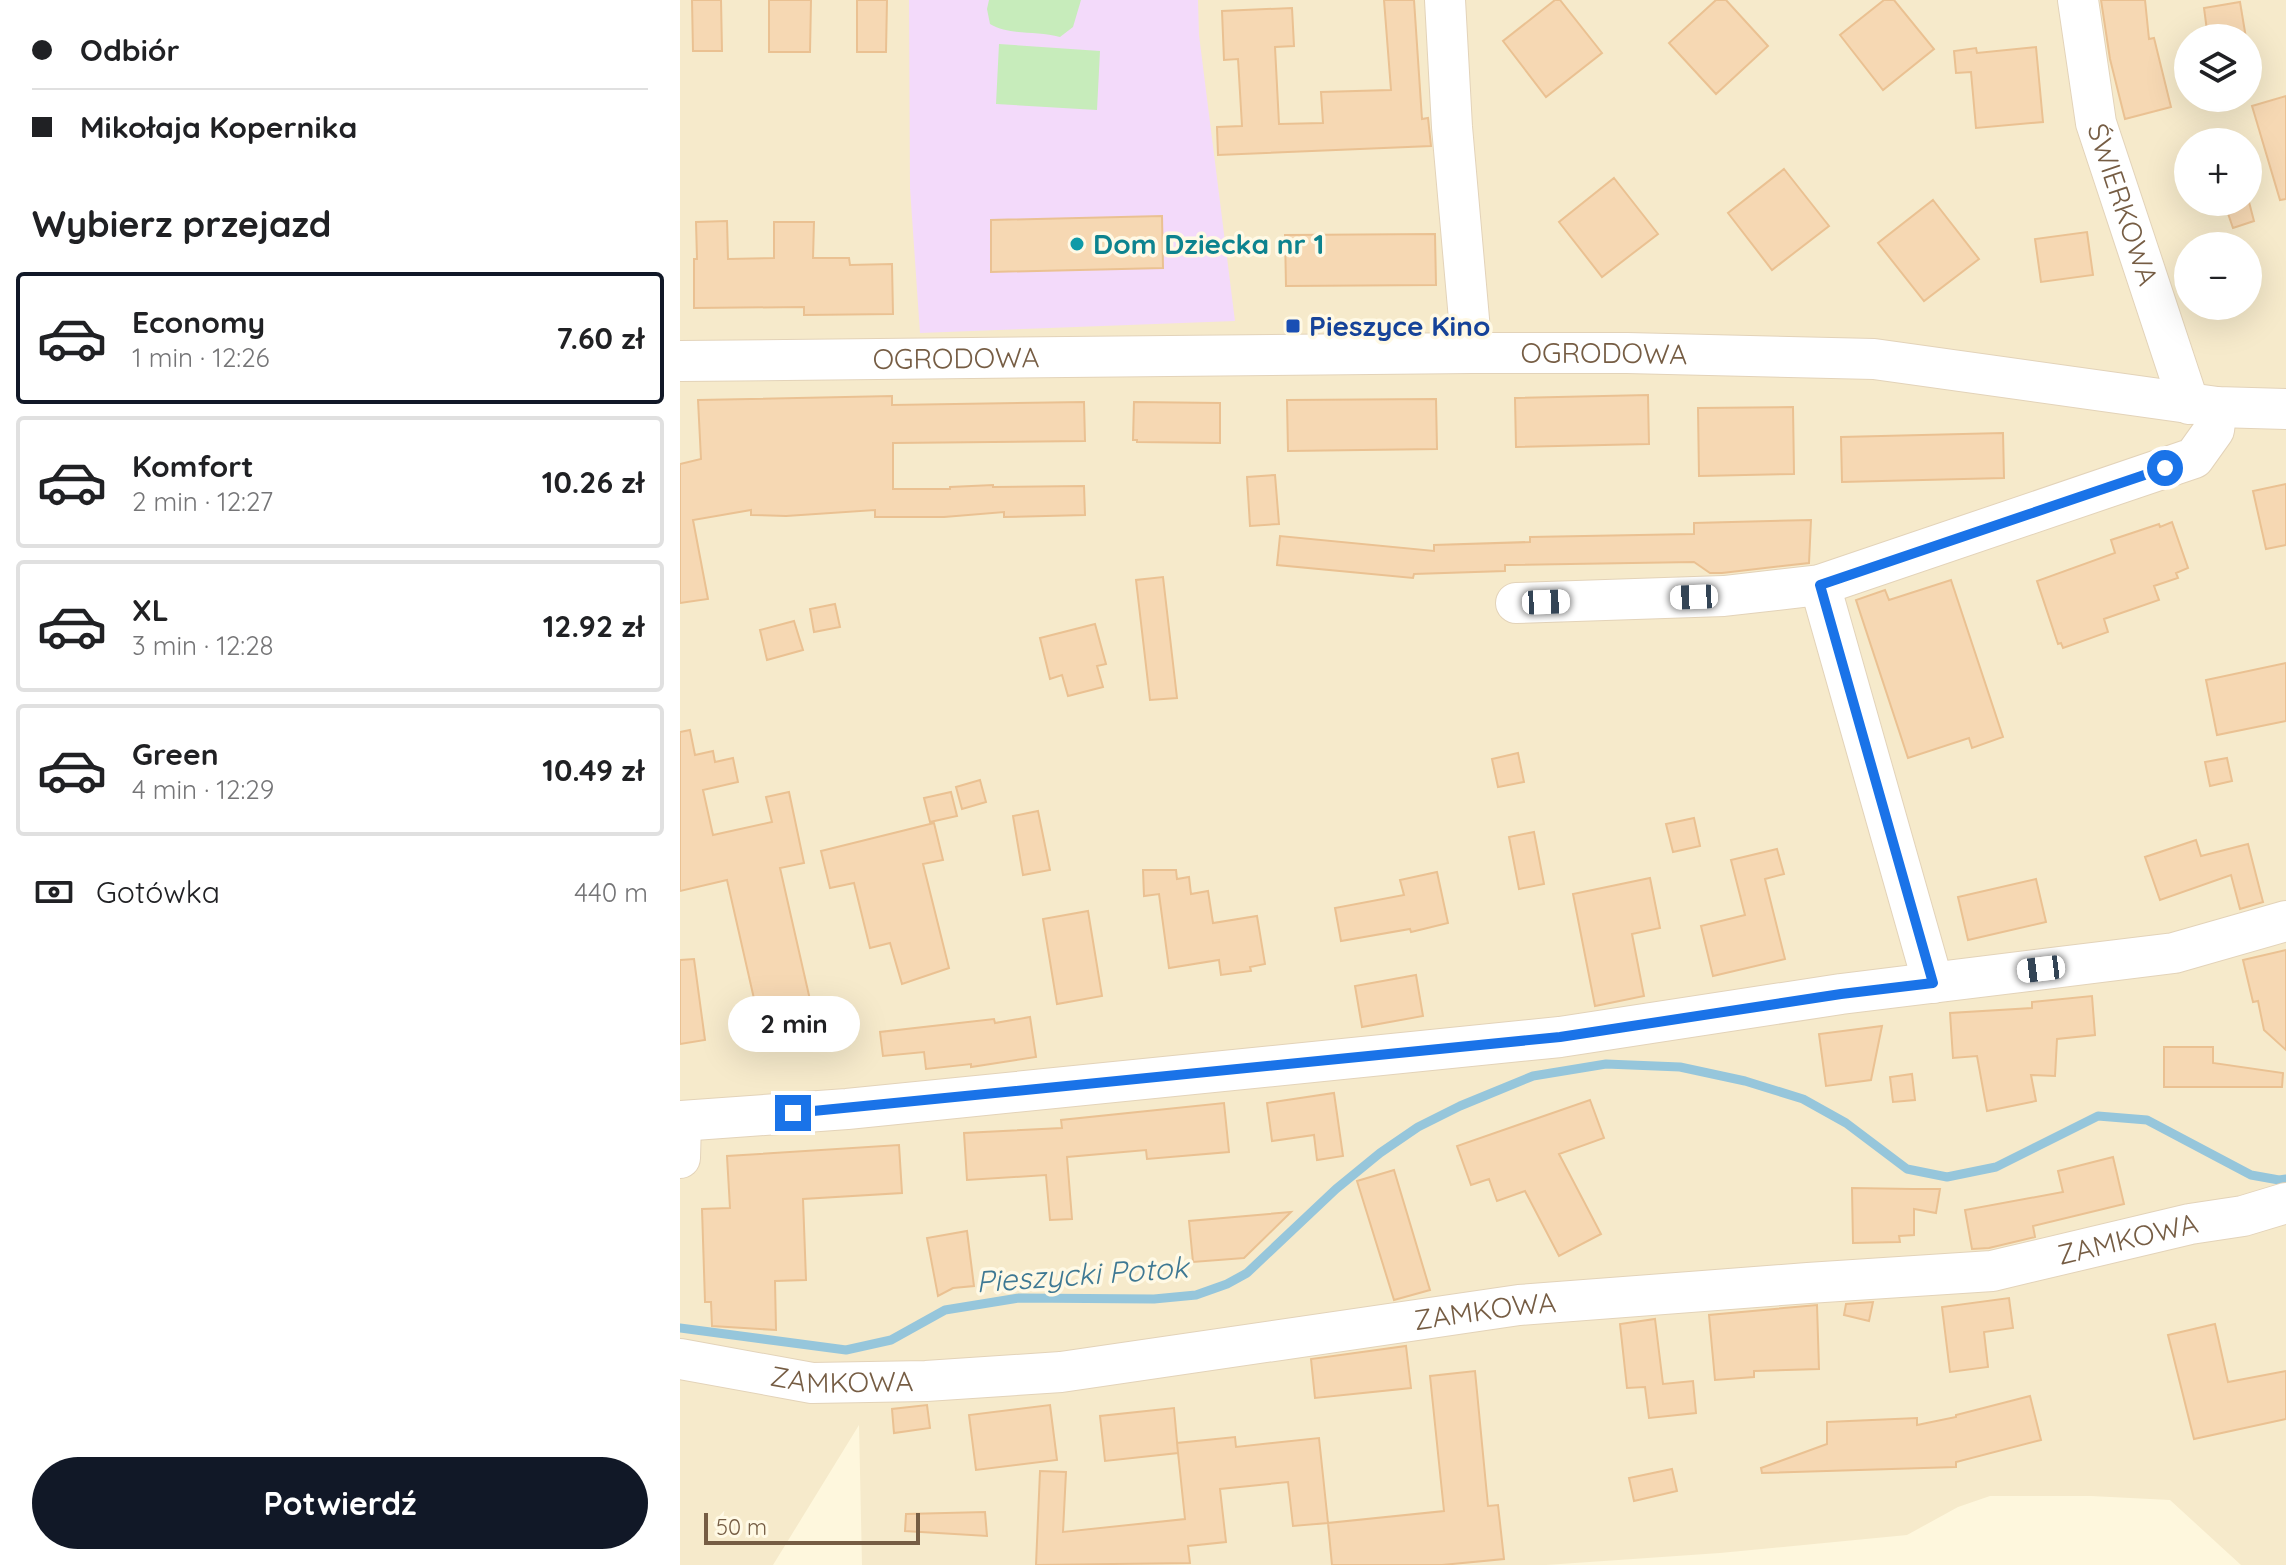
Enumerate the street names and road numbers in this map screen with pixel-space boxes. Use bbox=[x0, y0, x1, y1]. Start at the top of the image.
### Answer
street label: ŚWIERKOWA bbox=[2080, 119, 2166, 290]
street label: OGRODOWA bbox=[1521, 335, 1688, 371]
street label: OGRODOWA bbox=[872, 339, 1040, 376]
street label: ZAMKOWA bbox=[2054, 1205, 2201, 1272]
street label: ZAMKOWA bbox=[1412, 1284, 1557, 1337]
street label: ZAMKOWA bbox=[768, 1358, 914, 1400]

